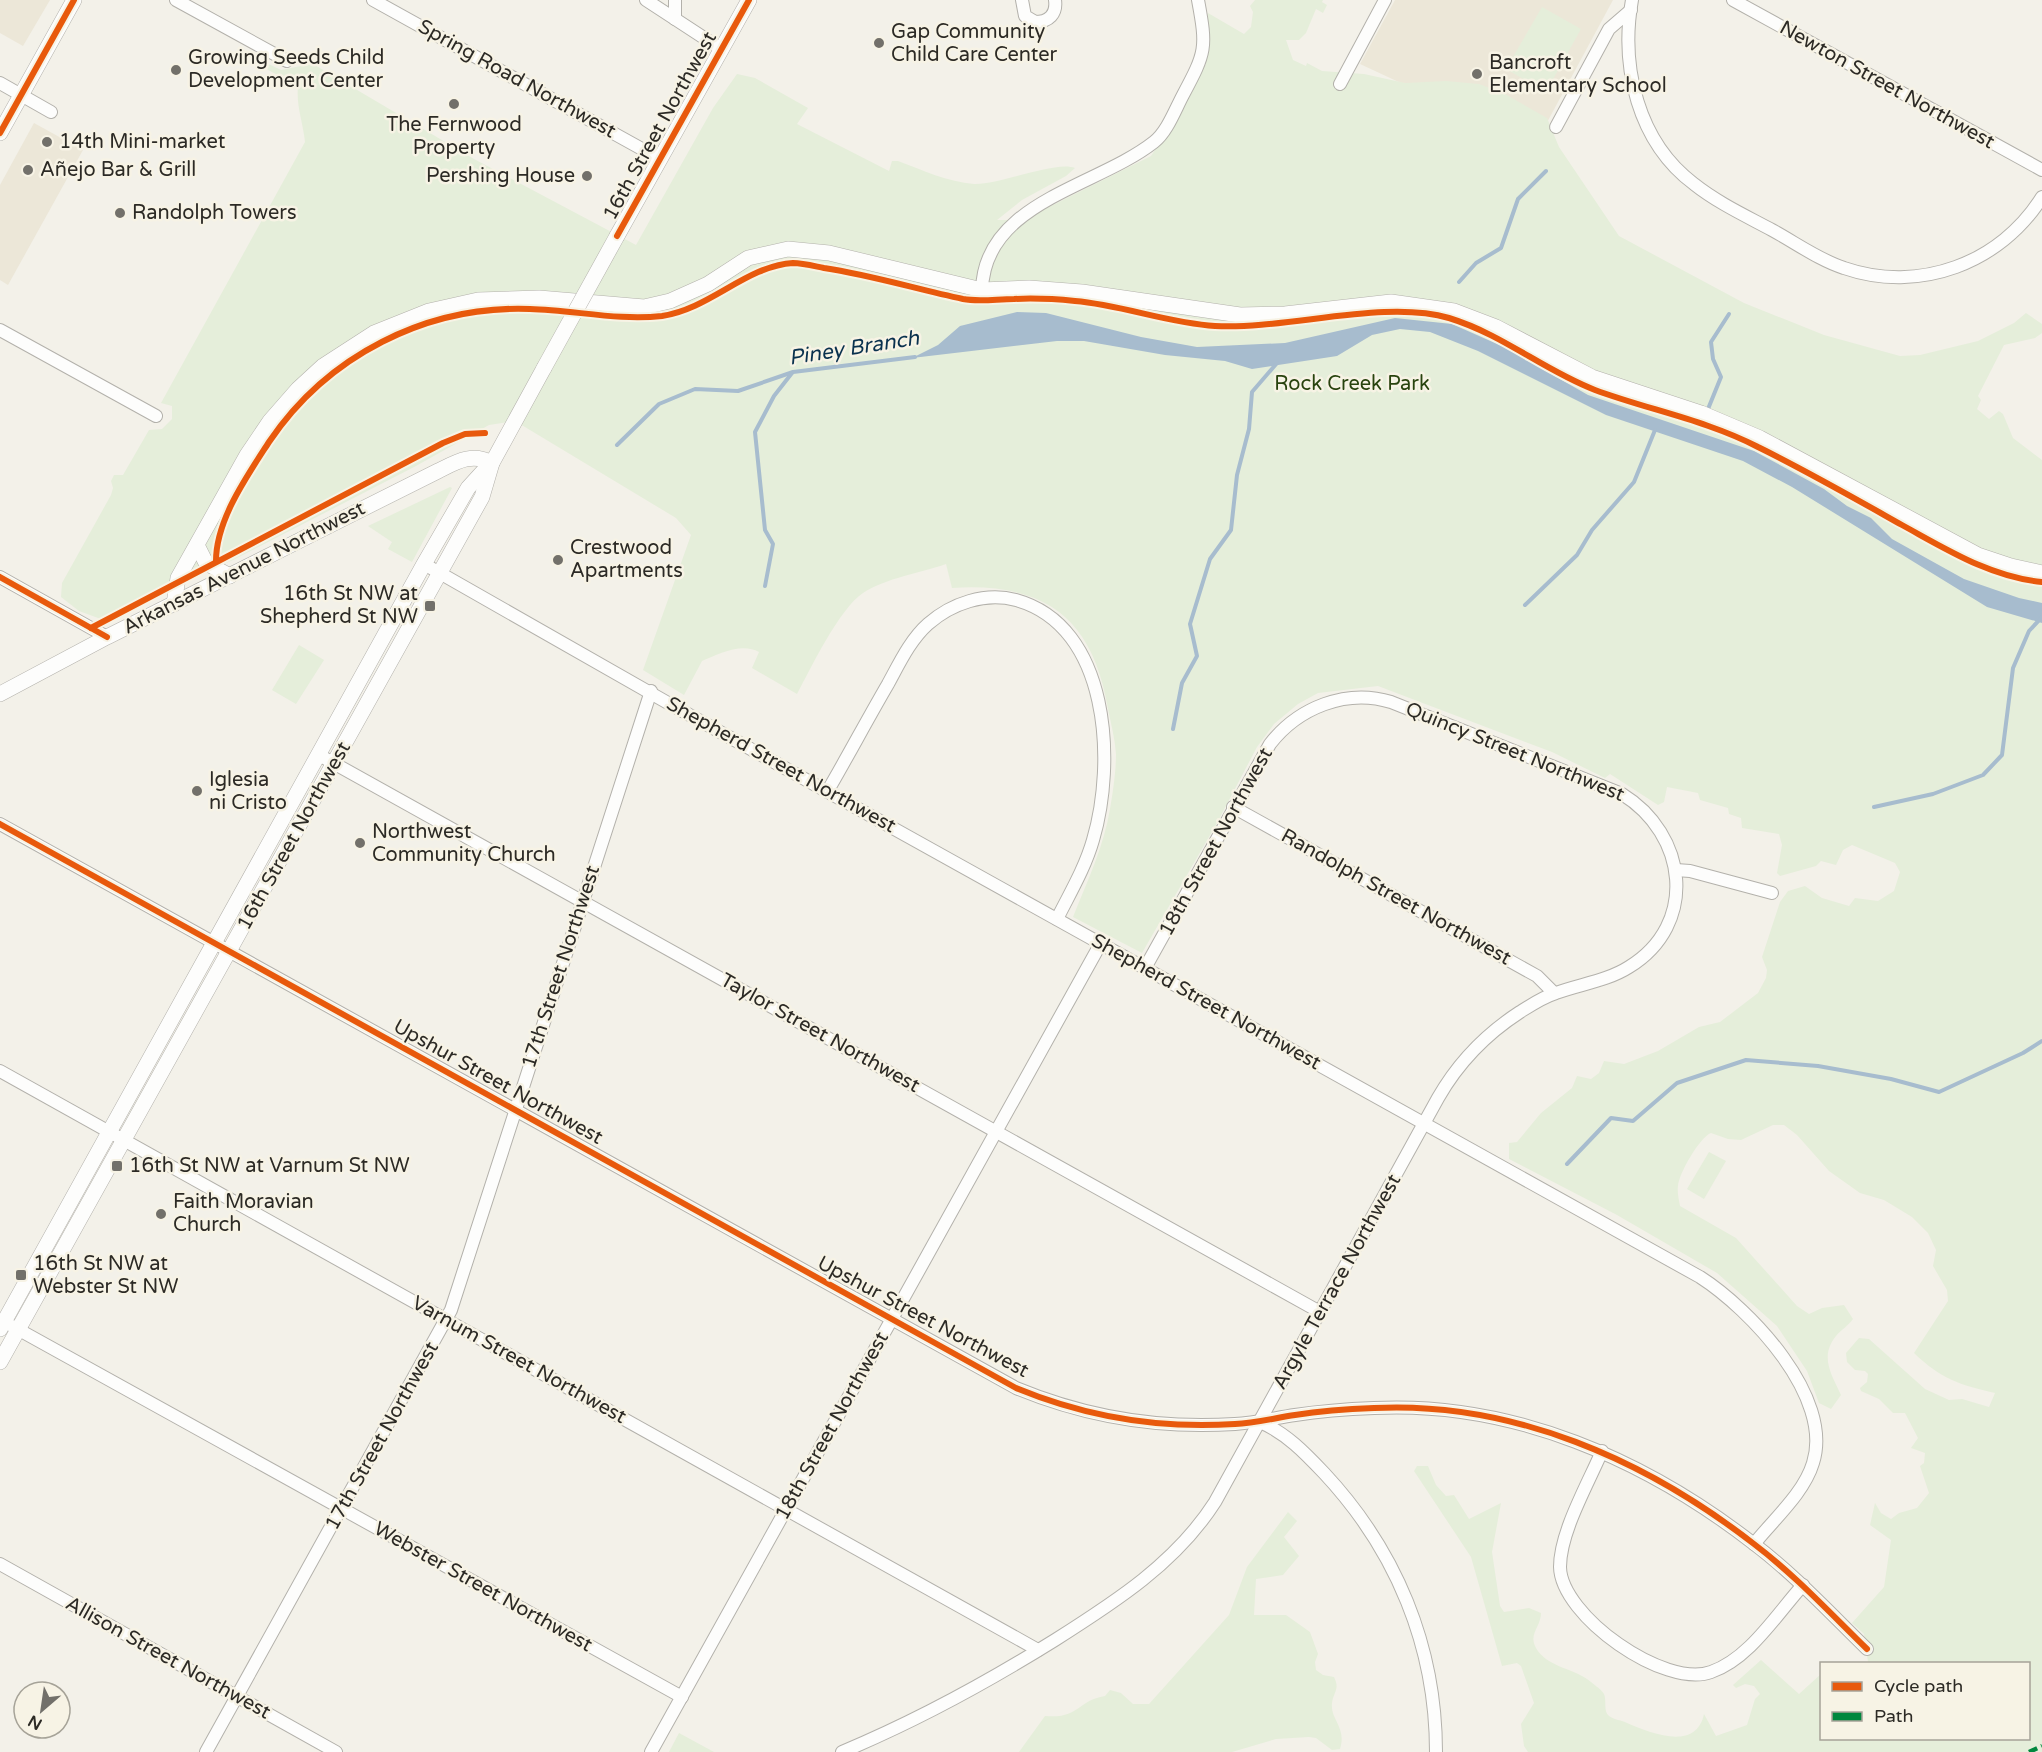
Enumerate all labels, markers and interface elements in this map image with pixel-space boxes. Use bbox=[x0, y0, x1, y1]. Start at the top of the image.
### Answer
street label: Spring Road Northwest bbox=[414, 15, 620, 144]
street label: Newton Street Northwest bbox=[1775, 16, 1999, 154]
place label: Gap Community Child Care Center bbox=[891, 20, 1058, 67]
street label: 16th Street Northwest bbox=[598, 27, 722, 224]
marker: Gap Community Child Care Center bbox=[872, 36, 886, 50]
place label: Growing Seeds Child Development Center bbox=[188, 46, 384, 93]
place label: Bancroft Elementary School bbox=[1489, 51, 1667, 98]
marker: Growing Seeds Child Development Center bbox=[169, 63, 183, 77]
marker: Bancroft Elementary School bbox=[1470, 67, 1484, 81]
marker: The Fernwood Property bbox=[447, 97, 461, 111]
place label: The Fernwood Property bbox=[386, 113, 522, 160]
place label: 14th Mini-market bbox=[59, 130, 226, 154]
marker: 14th Mini-market bbox=[40, 135, 54, 149]
place label: Añejo Bar & Grill bbox=[40, 158, 196, 182]
marker: Añejo Bar & Grill bbox=[21, 163, 35, 177]
place label: Pershing House bbox=[426, 164, 575, 188]
marker: Pershing House bbox=[580, 169, 594, 183]
place label: Randolph Towers bbox=[132, 201, 297, 225]
marker: Randolph Towers bbox=[113, 206, 127, 220]
water label: Piney Branch bbox=[787, 325, 922, 371]
park label: Rock Creek Park bbox=[1274, 372, 1430, 396]
street label: Arkansas Avenue Northwest bbox=[119, 496, 369, 640]
place label: Crestwood Apartments bbox=[570, 536, 683, 583]
marker: Crestwood Apartments bbox=[551, 553, 565, 567]
place label: 16th St NW at Shepherd St NW bbox=[260, 582, 418, 629]
marker: 16th St NW at Shepherd St NW bbox=[423, 599, 437, 613]
street label: Shepherd Street Northwest bbox=[662, 692, 900, 838]
street label: Quincy Street Northwest bbox=[1402, 697, 1628, 807]
street label: 16th Street Northwest bbox=[232, 737, 356, 934]
street label: 18th Street Northwest bbox=[1154, 743, 1278, 940]
place label: Iglesia ni Cristo bbox=[209, 768, 287, 815]
marker: Iglesia ni Cristo bbox=[190, 784, 204, 798]
place label: Northwest Community Church bbox=[372, 820, 556, 867]
street label: Randolph Street Northwest bbox=[1277, 824, 1515, 971]
marker: Northwest Community Church bbox=[353, 836, 367, 850]
street label: 17th Street Northwest bbox=[517, 862, 605, 1071]
street label: Shepherd Street Northwest bbox=[1087, 929, 1325, 1075]
street label: Taylor Street Northwest bbox=[716, 968, 924, 1098]
street label: Upshur Street Northwest bbox=[389, 1014, 607, 1150]
place label: 16th St NW at Varnum St NW bbox=[129, 1154, 410, 1178]
marker: 16th St NW at Varnum St NW bbox=[110, 1159, 124, 1173]
street label: Argyle Terrace Northwest bbox=[1268, 1170, 1406, 1394]
place label: Faith Moravian Church bbox=[173, 1190, 314, 1237]
marker: Faith Moravian Church bbox=[154, 1207, 168, 1221]
street label: Upshur Street Northwest bbox=[813, 1251, 1033, 1383]
place label: 16th St NW at Webster St NW bbox=[33, 1252, 178, 1299]
marker: 16th St NW at Webster St NW bbox=[14, 1268, 28, 1282]
street label: Varnum Street Northwest bbox=[408, 1291, 631, 1429]
street label: 18th Street Northwest bbox=[770, 1327, 894, 1524]
street label: 17th Street Northwest bbox=[320, 1337, 444, 1534]
street label: Webster Street Northwest bbox=[369, 1517, 597, 1657]
street label: Allison Street Northwest bbox=[61, 1592, 275, 1725]
legend bbox=[1820, 1662, 2030, 1740]
text: Cycle path bbox=[1874, 1675, 1963, 1697]
north arrow bbox=[12, 1680, 72, 1740]
text: Path bbox=[1874, 1705, 1913, 1727]
text: N bbox=[25, 1710, 46, 1734]

